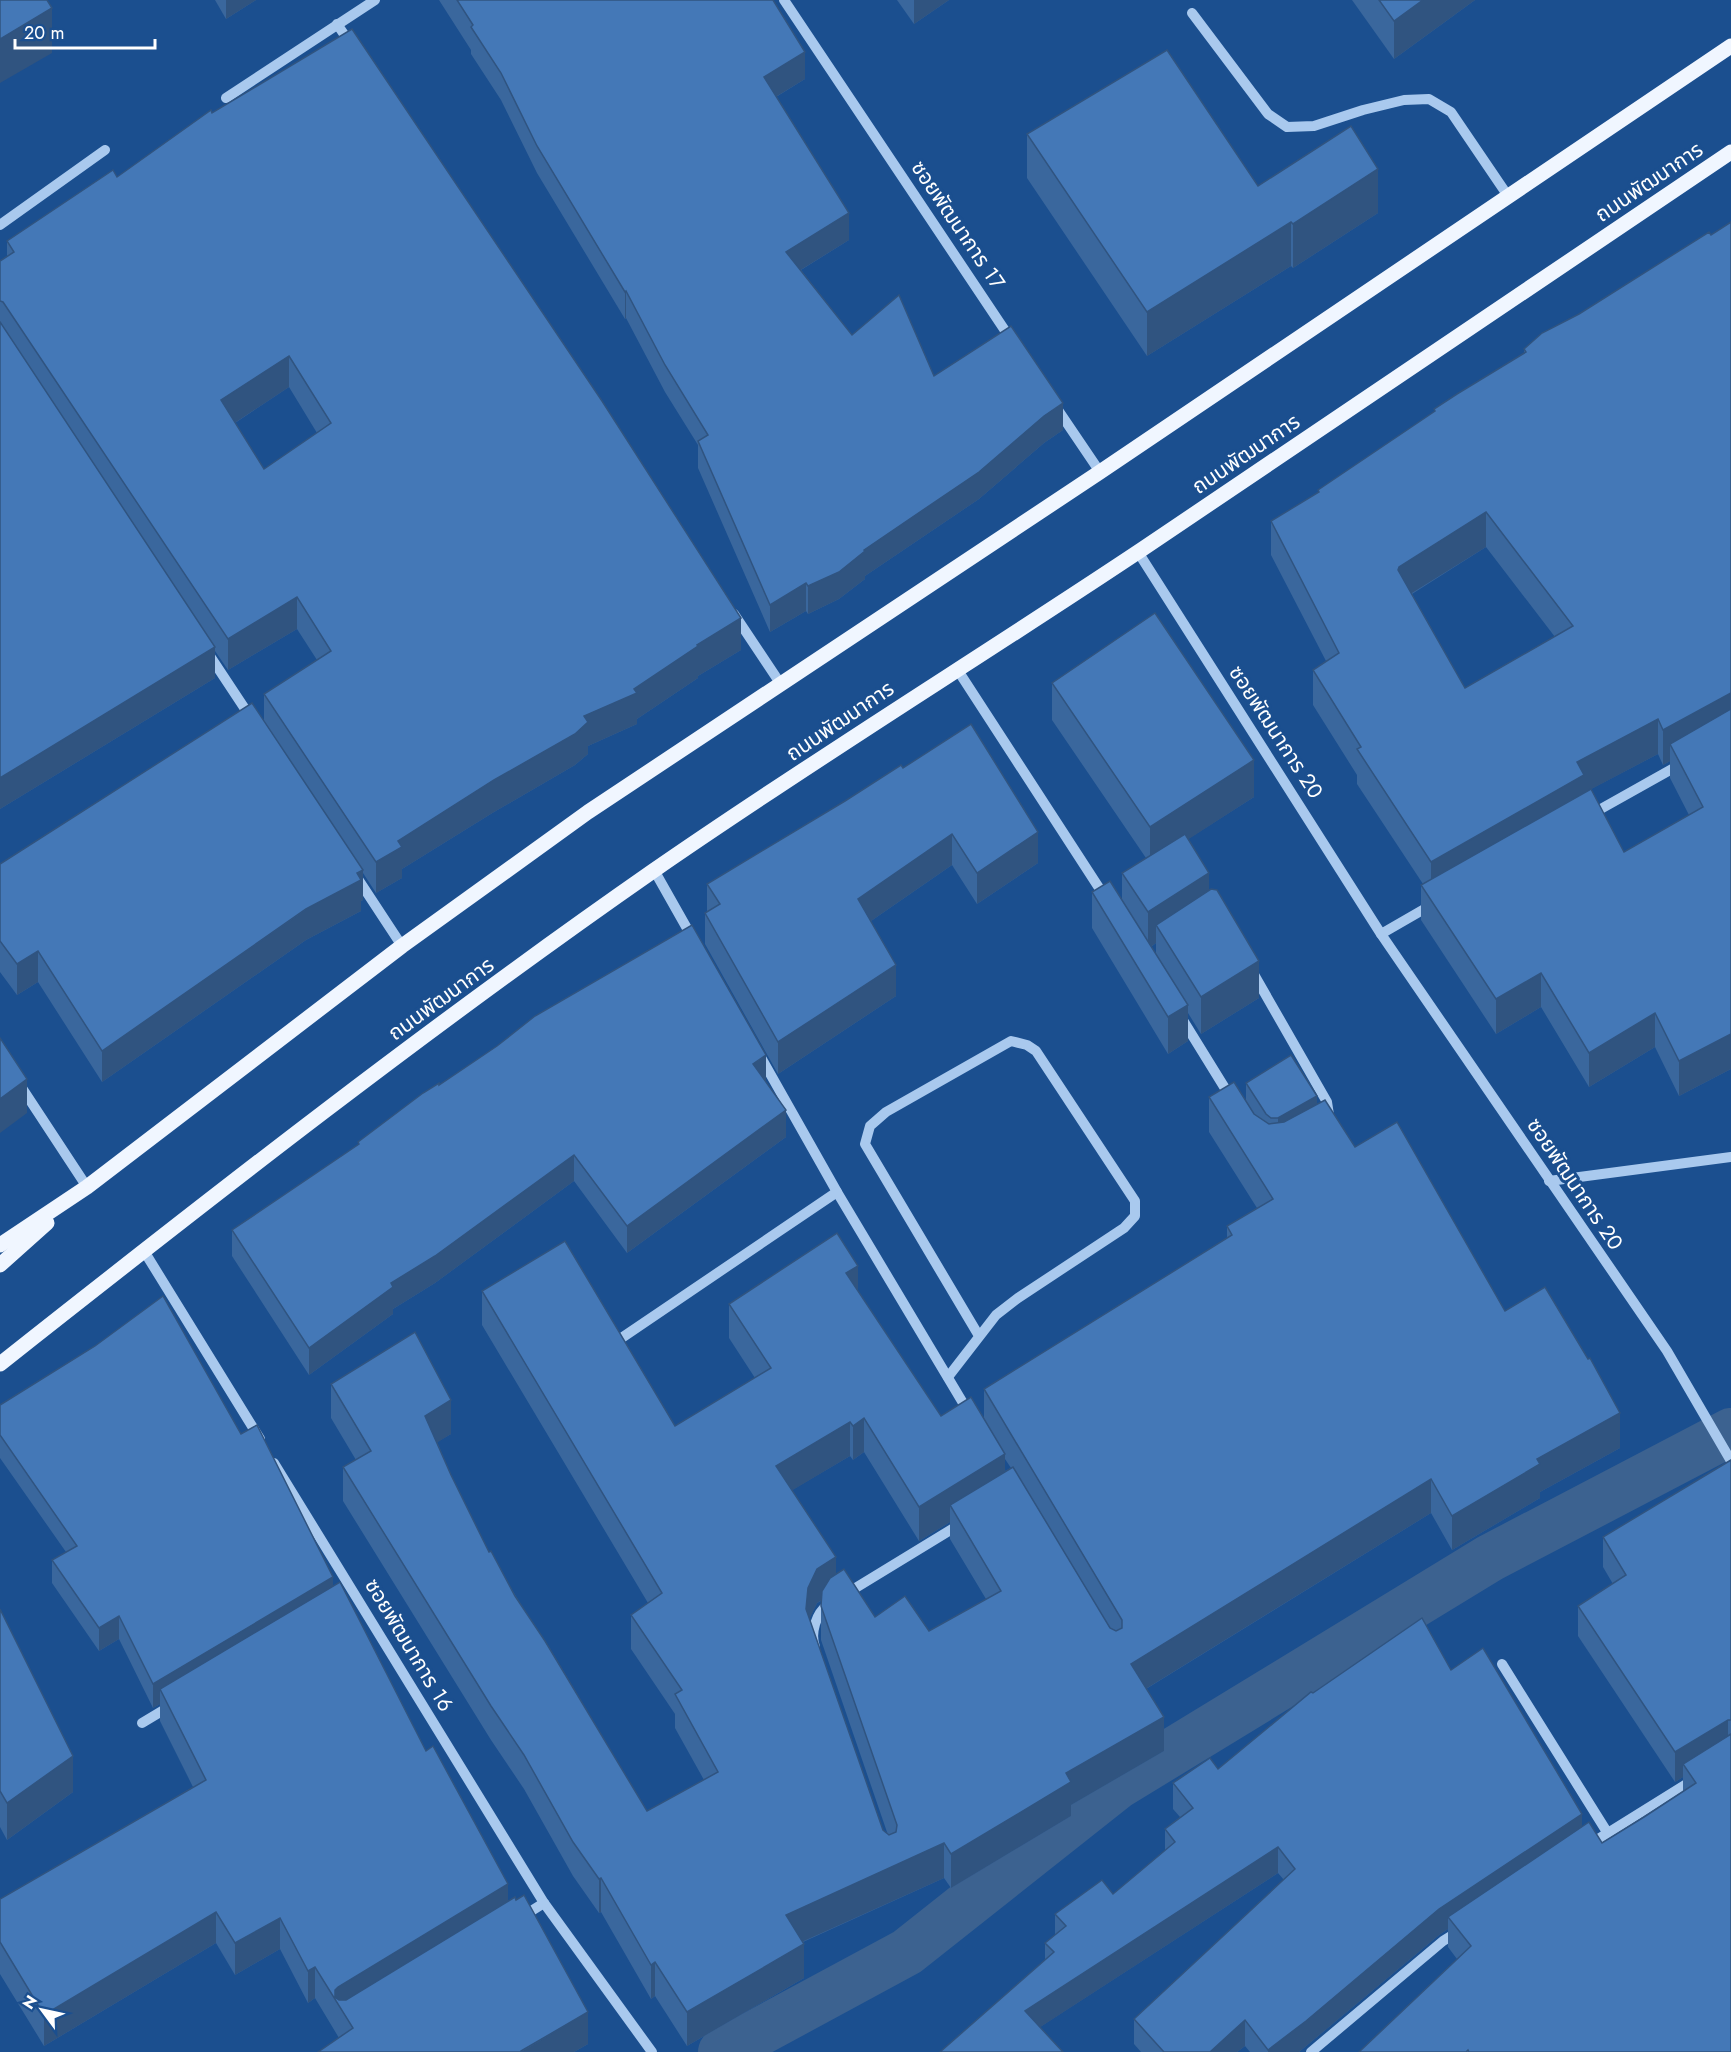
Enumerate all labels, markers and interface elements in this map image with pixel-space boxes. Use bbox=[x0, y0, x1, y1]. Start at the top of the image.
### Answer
scale bar bbox=[15, 12, 154, 50]
text: 20 m bbox=[24, 20, 64, 46]
street label: ถนนพัฒนาการ bbox=[1589, 135, 1709, 229]
street label: ซอยพัฒนาการ 17 bbox=[904, 155, 1012, 295]
street label: ถนนพัฒนาการ bbox=[1186, 407, 1306, 501]
street label: ซอยพัฒนาการ 20 bbox=[1222, 660, 1330, 804]
street label: ถนนพัฒนาการ bbox=[780, 674, 900, 768]
street label: ถนนพัฒนาการ bbox=[382, 950, 500, 1048]
street label: ซอยพัฒนาการ 20 bbox=[1520, 1112, 1630, 1256]
street label: ซอยพัฒนาการ 16 bbox=[357, 1573, 461, 1717]
north arrow bbox=[12, 1980, 72, 2040]
text: N bbox=[17, 1991, 43, 2014]

